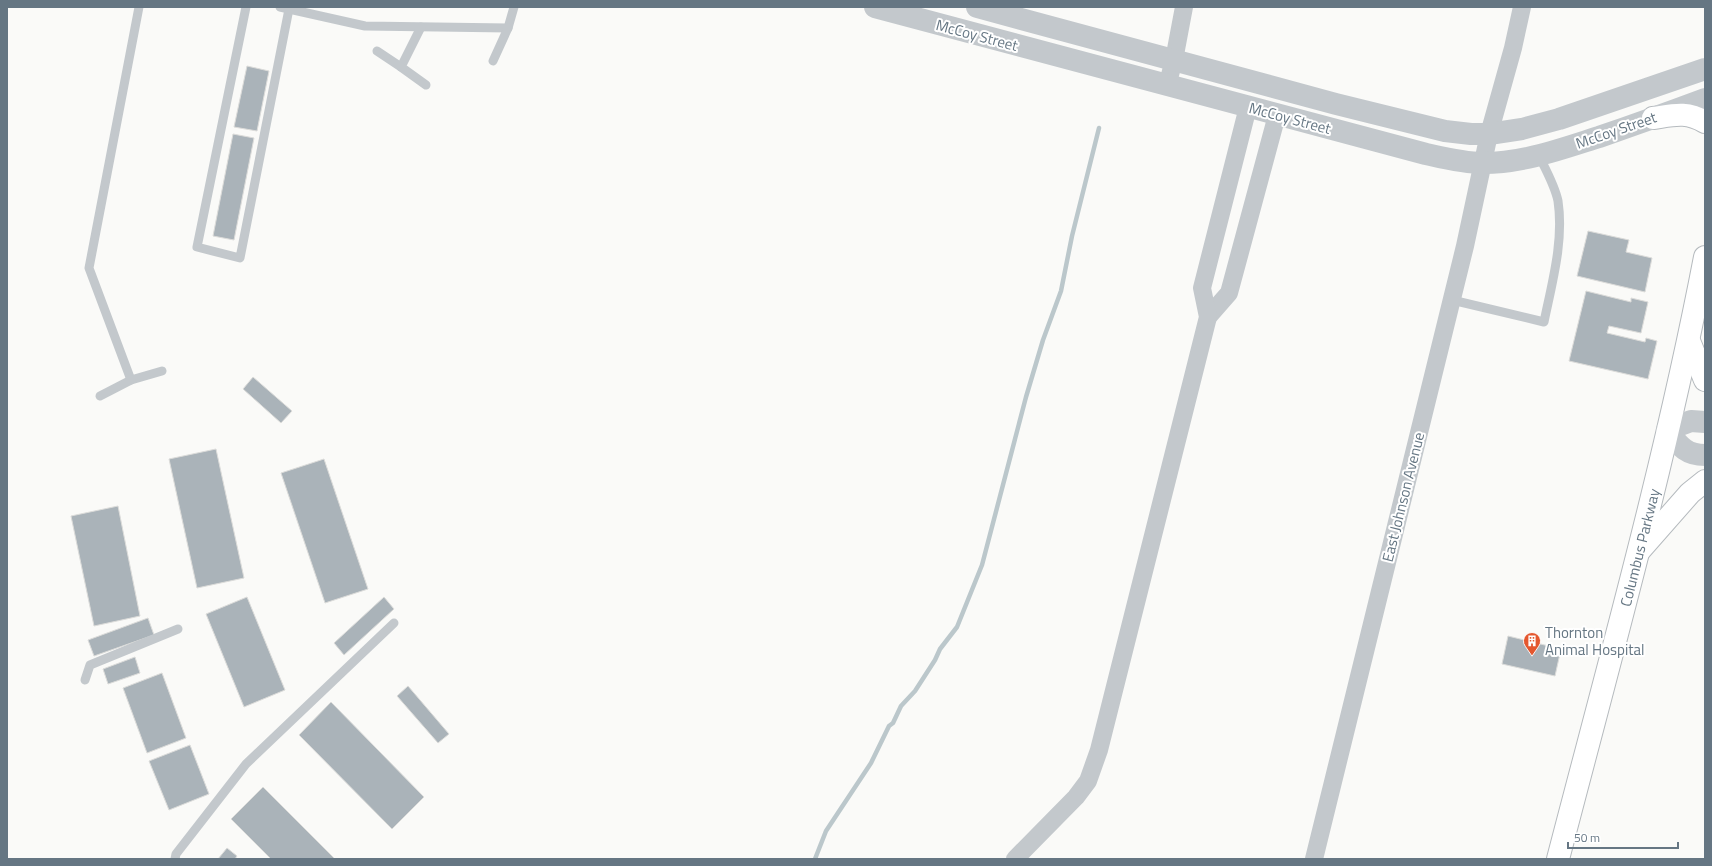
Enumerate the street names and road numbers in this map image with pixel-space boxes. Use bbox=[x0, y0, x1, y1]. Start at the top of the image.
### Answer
street label: McCoy Street bbox=[933, 13, 1021, 57]
street label: McCoy Street bbox=[1246, 96, 1334, 140]
street label: McCoy Street bbox=[1573, 105, 1660, 155]
street label: East Johnson Avenue bbox=[1376, 430, 1430, 564]
street label: Columbus Parkway bbox=[1613, 486, 1665, 609]

